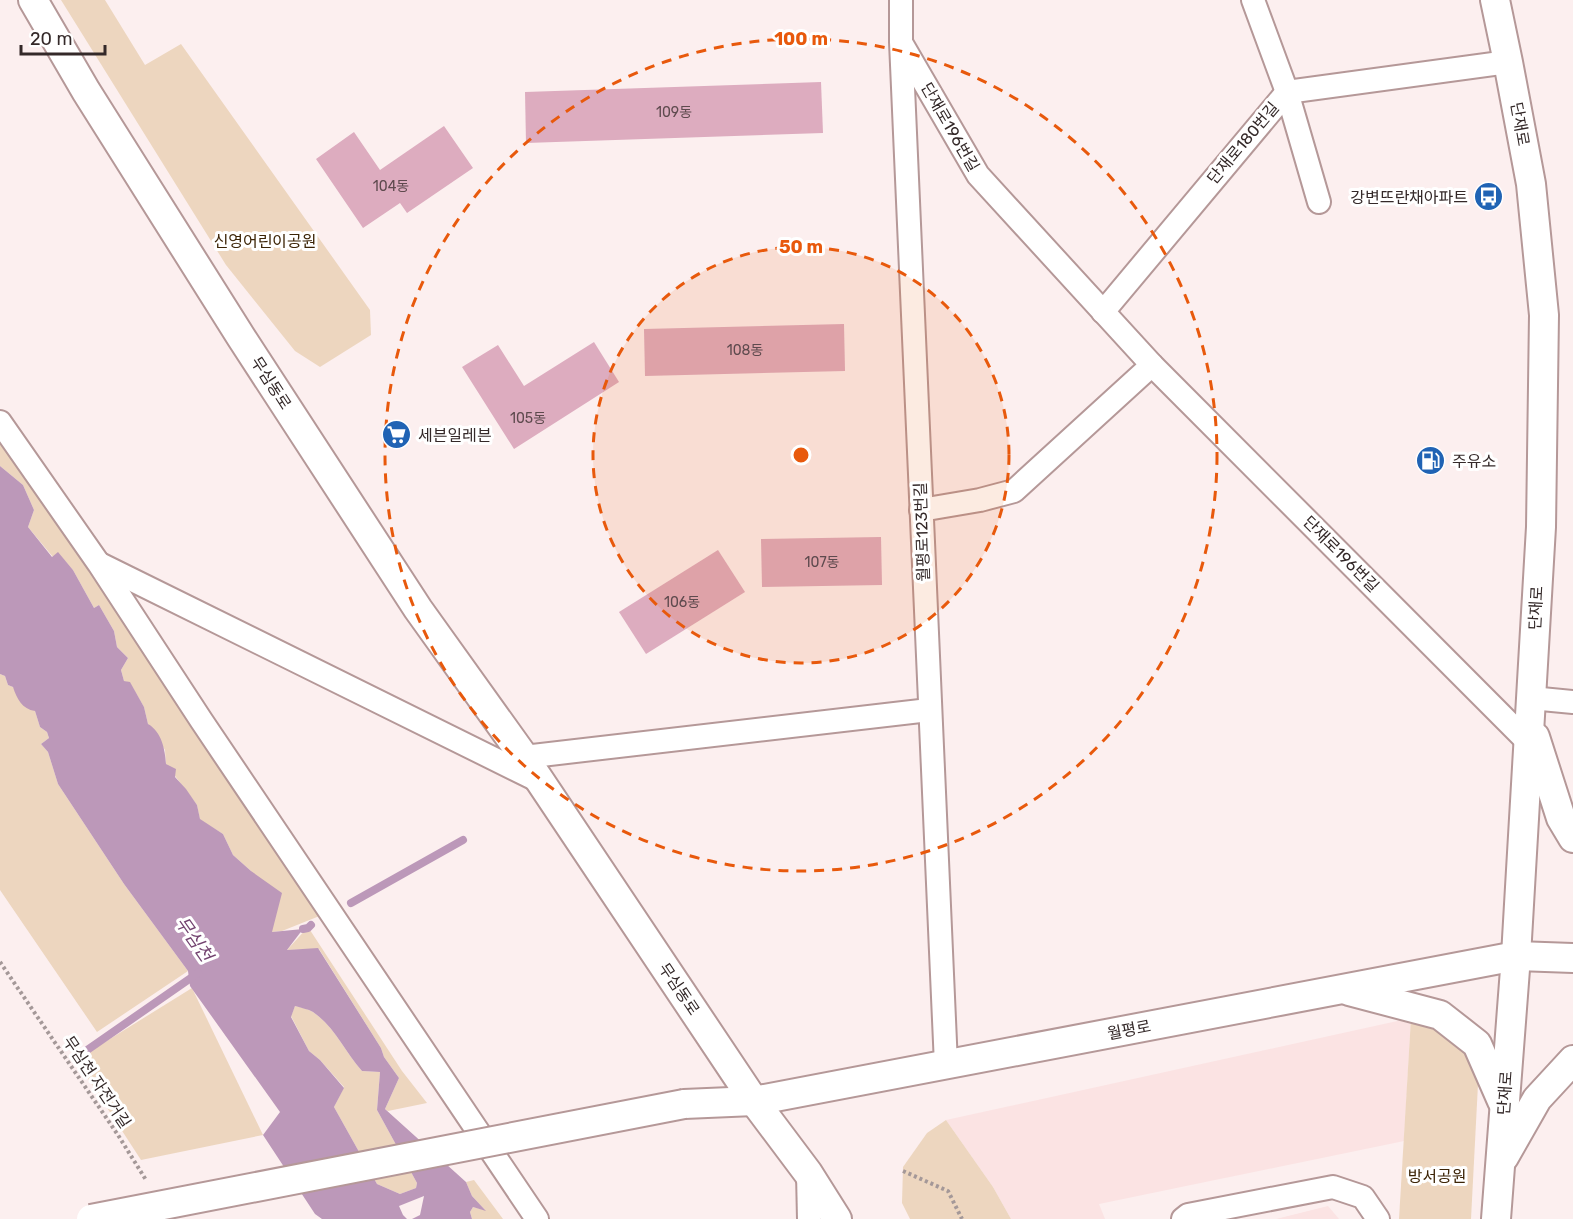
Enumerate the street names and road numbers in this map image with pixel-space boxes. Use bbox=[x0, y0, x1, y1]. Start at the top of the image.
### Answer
street label: 단재로196번길 bbox=[917, 79, 983, 175]
street label: 단재로180번길 bbox=[1203, 98, 1283, 188]
street label: 단재로 bbox=[1507, 101, 1533, 148]
street label: 무심동로 bbox=[247, 353, 295, 413]
street label: 월평로123번길 bbox=[911, 482, 933, 582]
street label: 단재로196번길 bbox=[1299, 512, 1383, 596]
street label: 단재로 bbox=[1525, 585, 1547, 631]
street label: 무심동로 bbox=[655, 959, 703, 1019]
street label: 월평로 bbox=[1106, 1016, 1153, 1044]
street label: 무심천 자전거길 bbox=[59, 1032, 135, 1132]
street label: 단재로 bbox=[1494, 1070, 1516, 1116]

